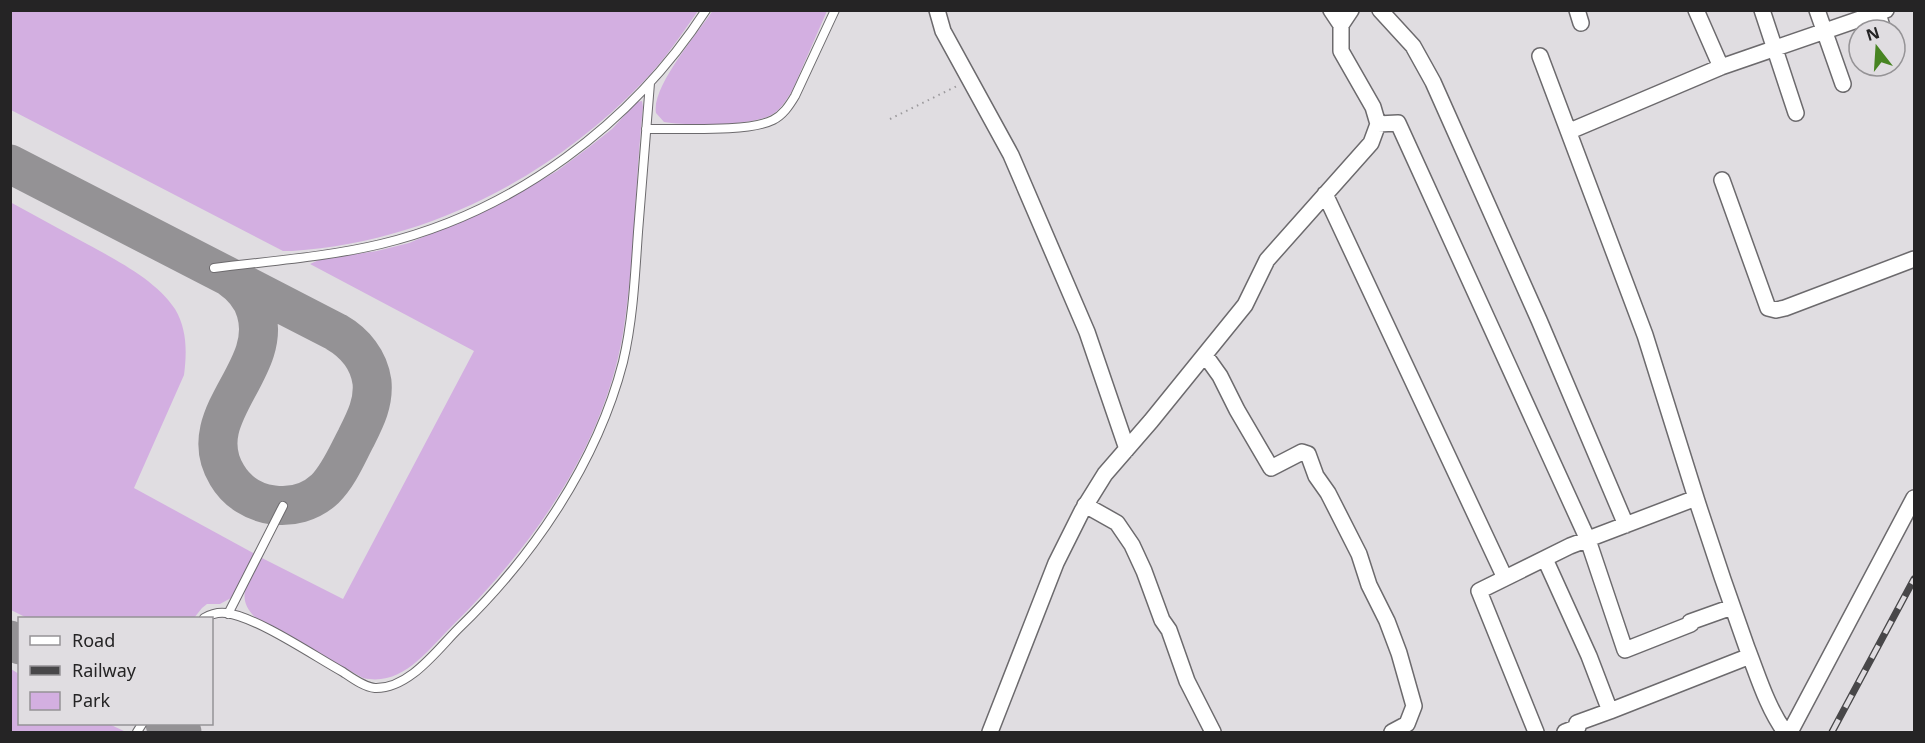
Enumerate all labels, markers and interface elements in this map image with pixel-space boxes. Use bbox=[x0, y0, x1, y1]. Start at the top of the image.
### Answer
north arrow bbox=[1847, 18, 1907, 78]
text: N bbox=[1863, 21, 1882, 46]
legend bbox=[18, 617, 213, 725]
text: Road bbox=[72, 628, 115, 652]
text: Railway bbox=[72, 658, 137, 682]
text: Park bbox=[72, 688, 110, 712]

